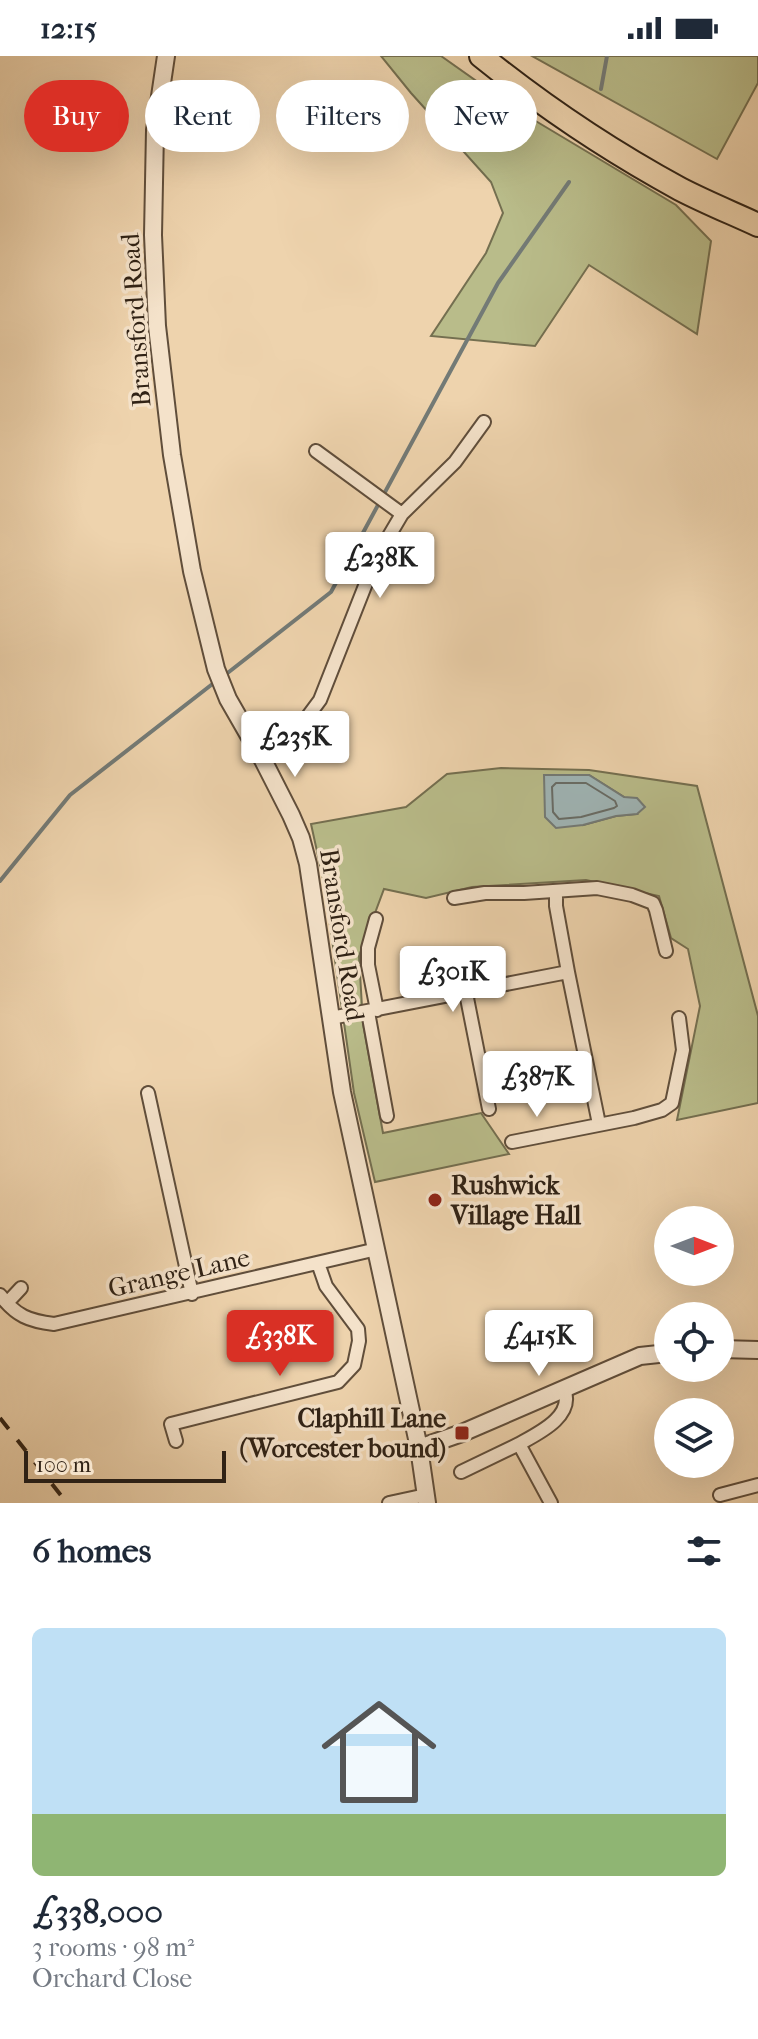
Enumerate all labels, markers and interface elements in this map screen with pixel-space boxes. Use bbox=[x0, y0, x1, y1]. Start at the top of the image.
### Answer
text: 12:15 bbox=[40, 11, 97, 46]
chip: Buy bbox=[24, 80, 129, 152]
chip: Rent bbox=[145, 80, 260, 152]
chip: Filters bbox=[276, 80, 409, 152]
chip: New bbox=[425, 80, 537, 152]
street label: Bransford Road bbox=[114, 231, 158, 408]
pin: £238K bbox=[324, 532, 436, 600]
text: £238K bbox=[343, 542, 417, 573]
pin: £235K bbox=[239, 711, 351, 779]
text: £235K bbox=[259, 721, 331, 752]
street label: Bransford Road bbox=[313, 847, 371, 1024]
pin: £301K bbox=[397, 946, 509, 1014]
text: £301K bbox=[418, 956, 488, 987]
pin: £387K bbox=[481, 1051, 593, 1119]
text: £387K bbox=[501, 1061, 573, 1092]
place label: Rushwick Village Hall bbox=[450, 1170, 582, 1231]
marker: Rushwick Village Hall bbox=[426, 1191, 444, 1209]
north arrow bbox=[654, 1206, 734, 1286]
map controls bbox=[654, 1206, 734, 1478]
street label: Grange Lane bbox=[105, 1242, 253, 1304]
button: locate bbox=[654, 1302, 734, 1382]
pin: £338K bbox=[224, 1310, 336, 1378]
pin: £415K bbox=[483, 1310, 595, 1378]
text: £338K bbox=[245, 1320, 315, 1351]
text: £415K bbox=[503, 1320, 575, 1351]
button: layers bbox=[654, 1398, 734, 1478]
place label: Claphill Lane (Worcester bound) bbox=[239, 1403, 446, 1464]
marker: Claphill Lane (Worcester bound) bbox=[453, 1424, 471, 1442]
scale bar bbox=[24, 1447, 226, 1483]
text: 100 m bbox=[36, 1452, 91, 1478]
icon: filters bbox=[682, 1529, 726, 1573]
text: 6 homes bbox=[32, 1531, 151, 1571]
icon: home bbox=[307, 1680, 451, 1824]
text: £338,000 bbox=[32, 1892, 163, 1932]
text: 3 rooms · 98 m² bbox=[32, 1932, 194, 1963]
text: Orchard Close bbox=[32, 1963, 192, 1994]

